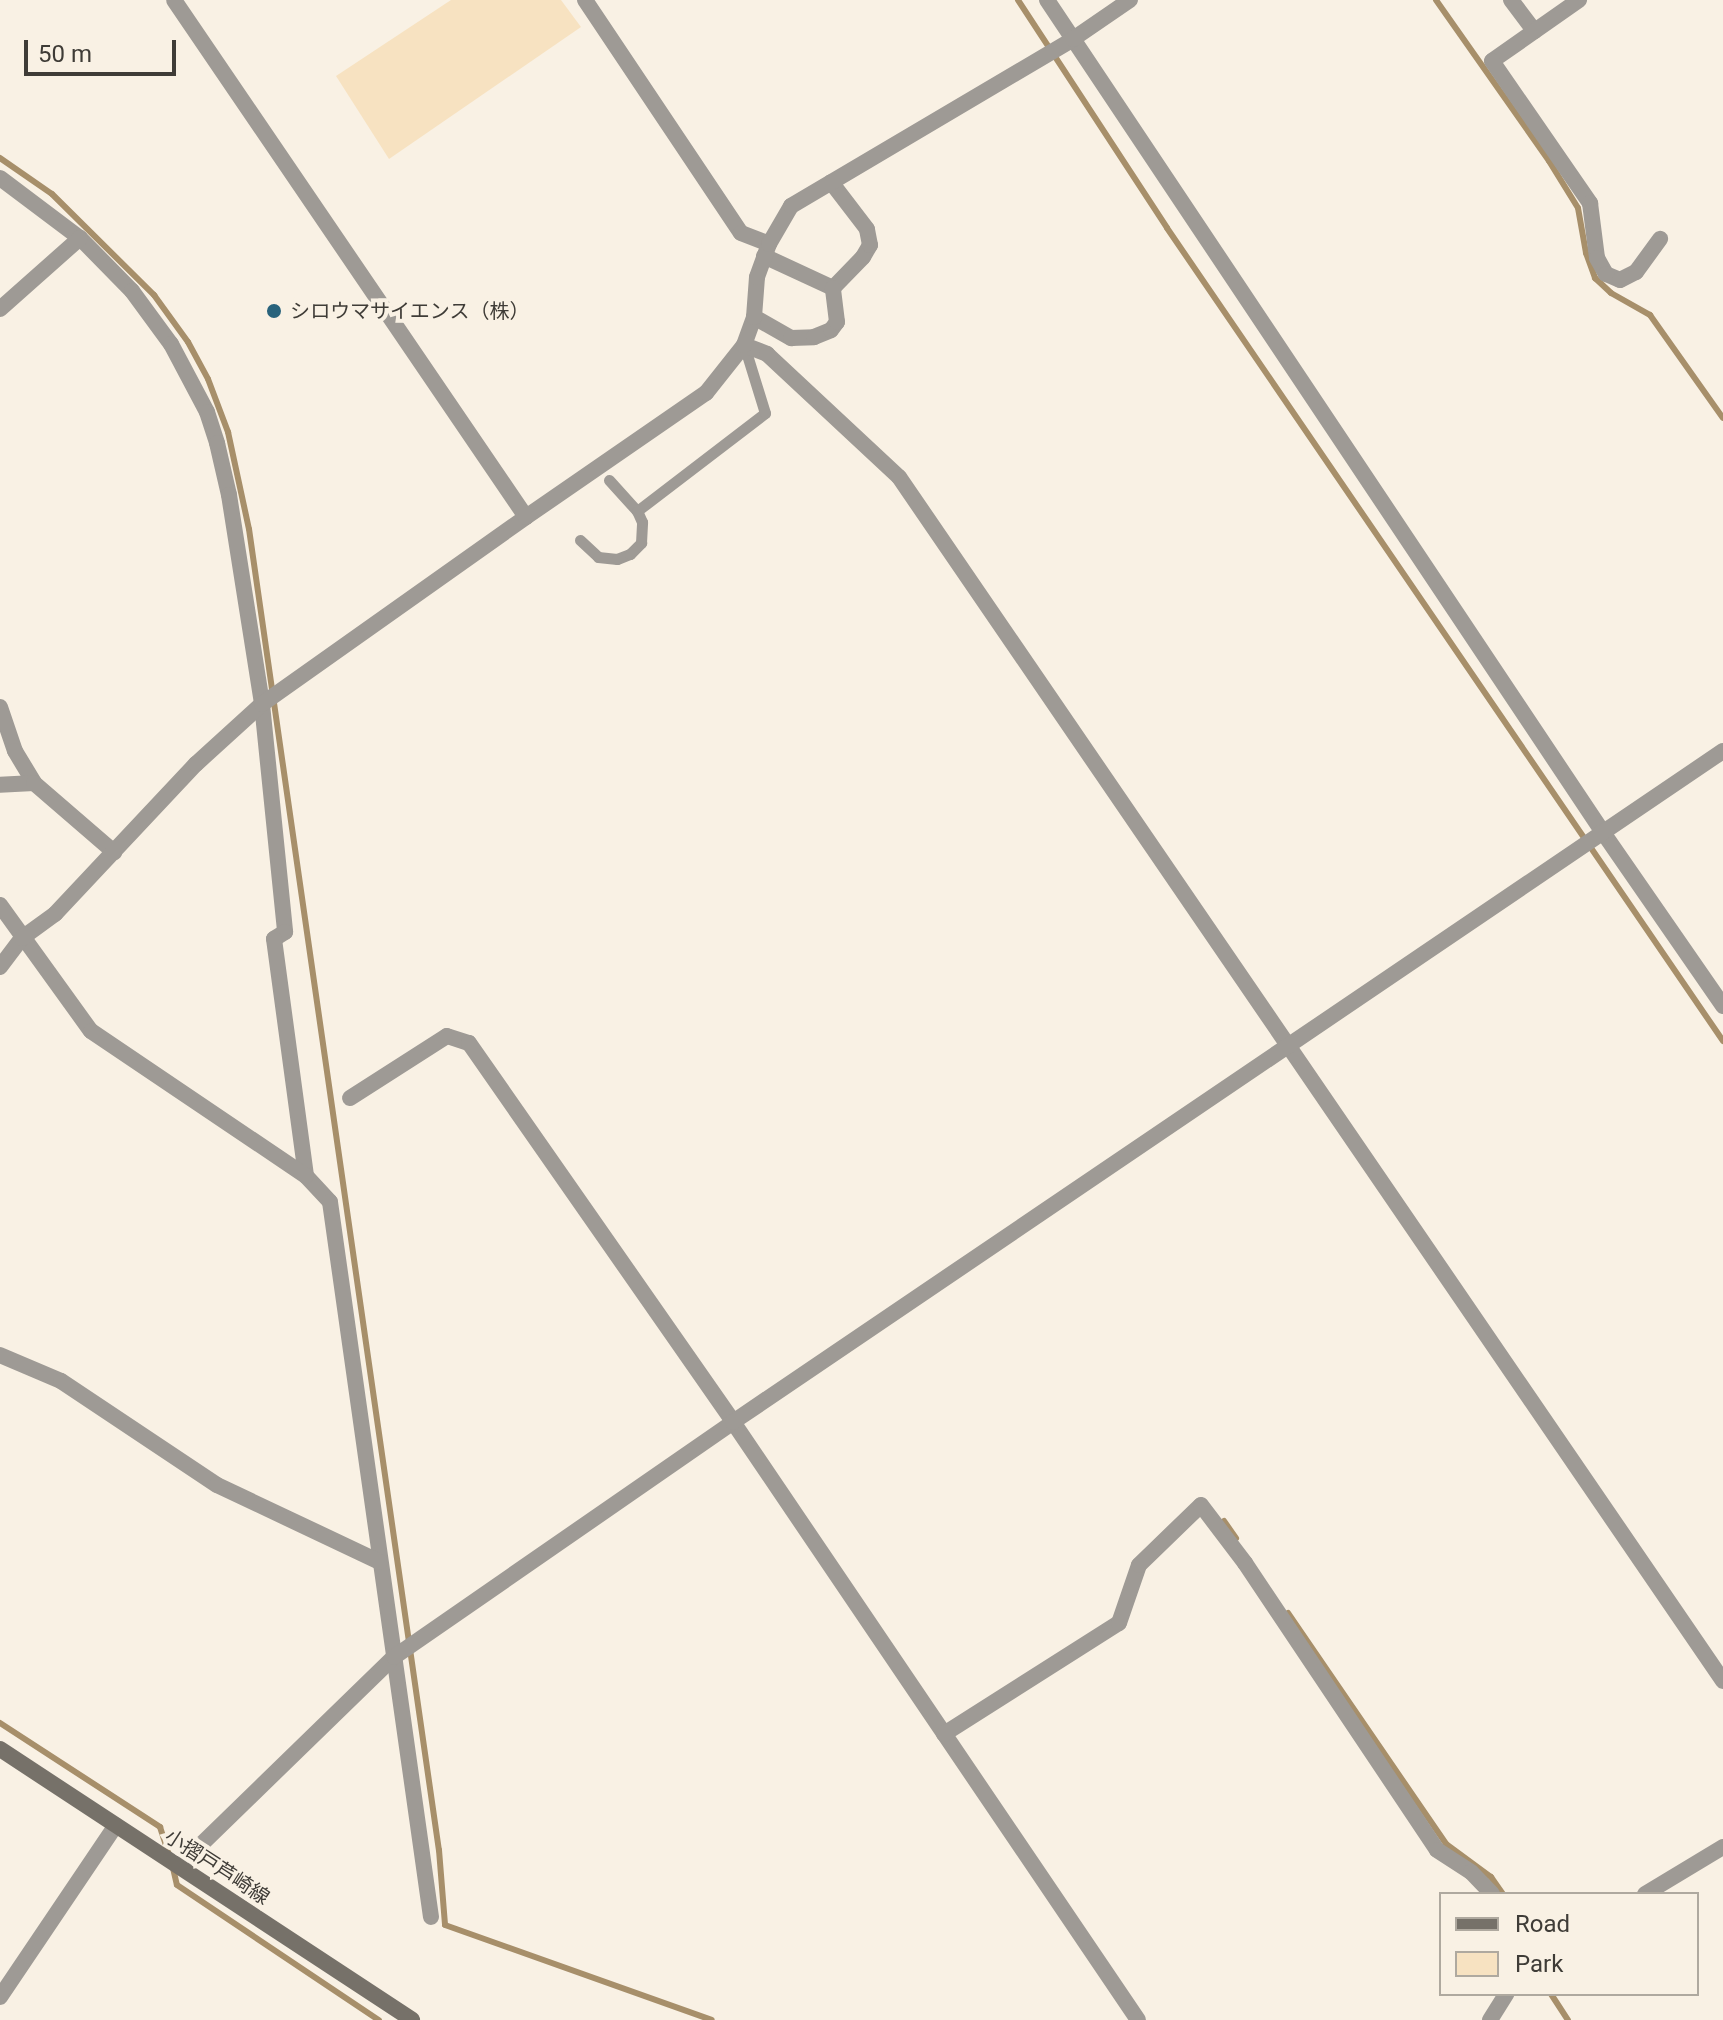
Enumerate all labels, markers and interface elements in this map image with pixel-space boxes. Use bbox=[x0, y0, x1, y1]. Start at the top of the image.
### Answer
scale bar bbox=[28, 24, 180, 74]
text: 50 m bbox=[38, 40, 92, 68]
place label: シロウマサイエンス（株） bbox=[290, 299, 530, 323]
marker: シロウマサイエンス（株） bbox=[265, 302, 283, 320]
street label: 小摺戸芦崎線 bbox=[160, 1824, 274, 1910]
legend bbox=[1439, 1892, 1699, 1996]
text: Road bbox=[1515, 1910, 1570, 1938]
text: Park bbox=[1515, 1950, 1563, 1978]

